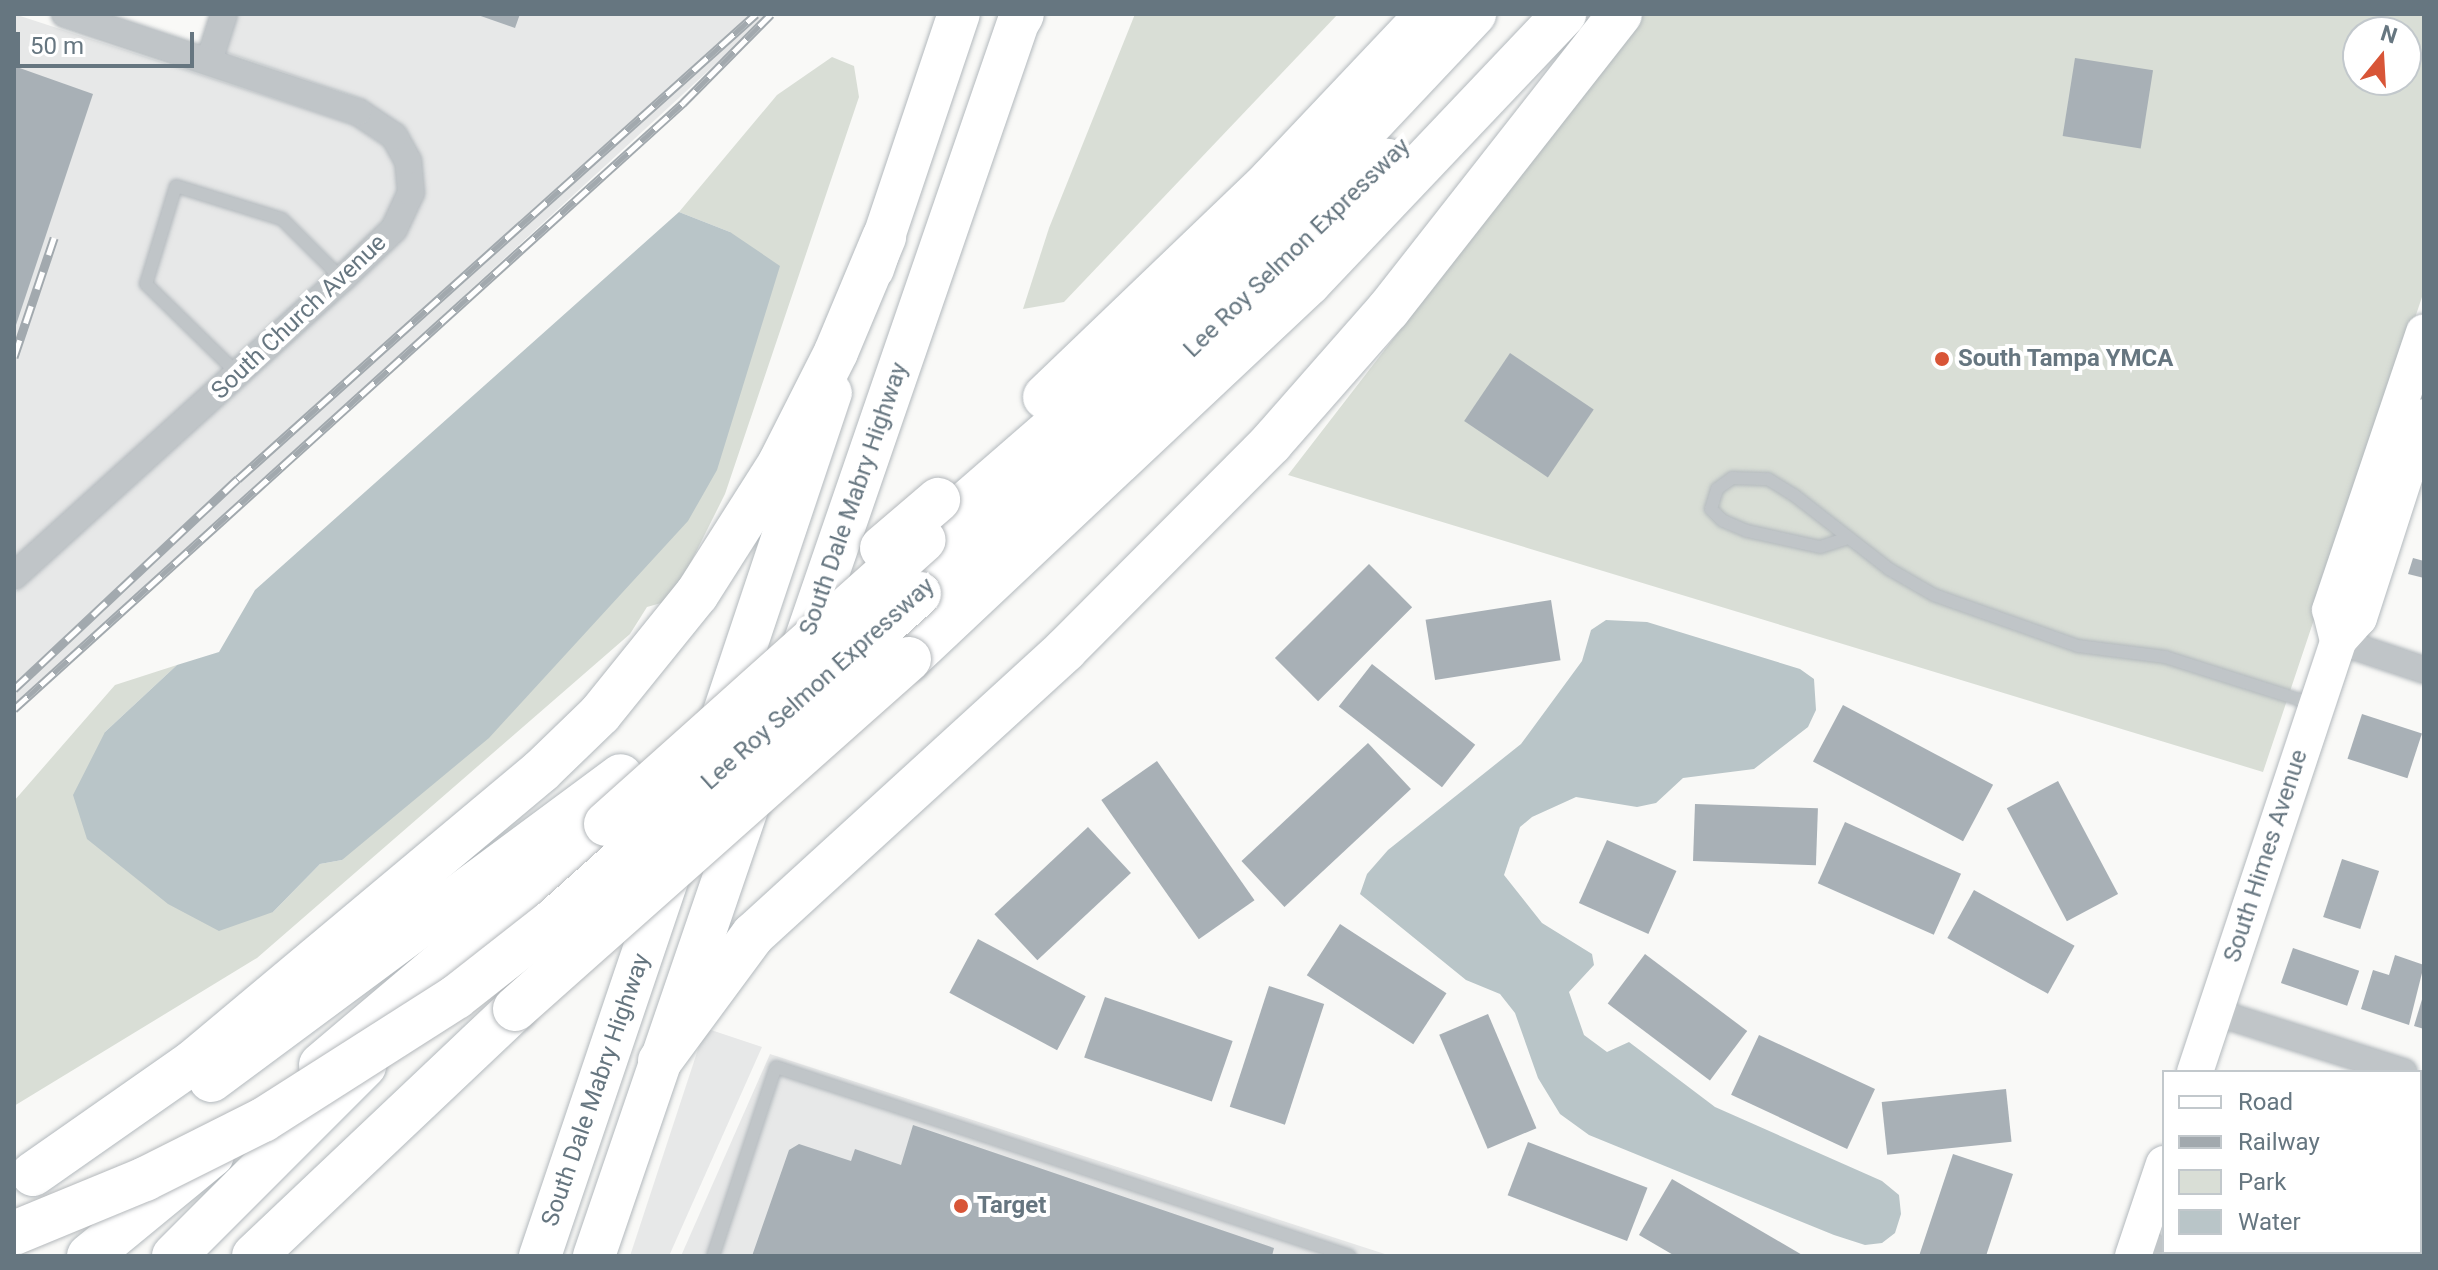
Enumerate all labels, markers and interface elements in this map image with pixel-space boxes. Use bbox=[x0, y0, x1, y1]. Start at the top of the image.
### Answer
scale bar bbox=[20, 16, 198, 66]
north arrow bbox=[2342, 16, 2422, 96]
text: N bbox=[2378, 20, 2400, 49]
text: 50 m bbox=[30, 32, 84, 60]
street label: Lee Roy Selmon Expressway bbox=[1178, 132, 1416, 364]
street label: South Church Avenue bbox=[206, 229, 392, 405]
place label: South Tampa YMCA bbox=[1958, 345, 2174, 373]
marker: South Tampa YMCA bbox=[1933, 350, 1951, 368]
street label: South Dale Mabry Highway bbox=[794, 359, 914, 639]
street label: Lee Roy Selmon Expressway bbox=[696, 572, 940, 796]
street label: South Himes Avenue bbox=[2218, 746, 2314, 966]
street label: South Dale Mabry Highway bbox=[536, 950, 656, 1230]
legend bbox=[2162, 1070, 2422, 1254]
text: Road bbox=[2238, 1088, 2293, 1116]
text: Railway bbox=[2238, 1128, 2320, 1156]
text: Park bbox=[2238, 1168, 2286, 1196]
place label: Target bbox=[977, 1192, 1046, 1220]
marker: Target bbox=[952, 1197, 970, 1215]
text: Water bbox=[2238, 1208, 2301, 1236]

